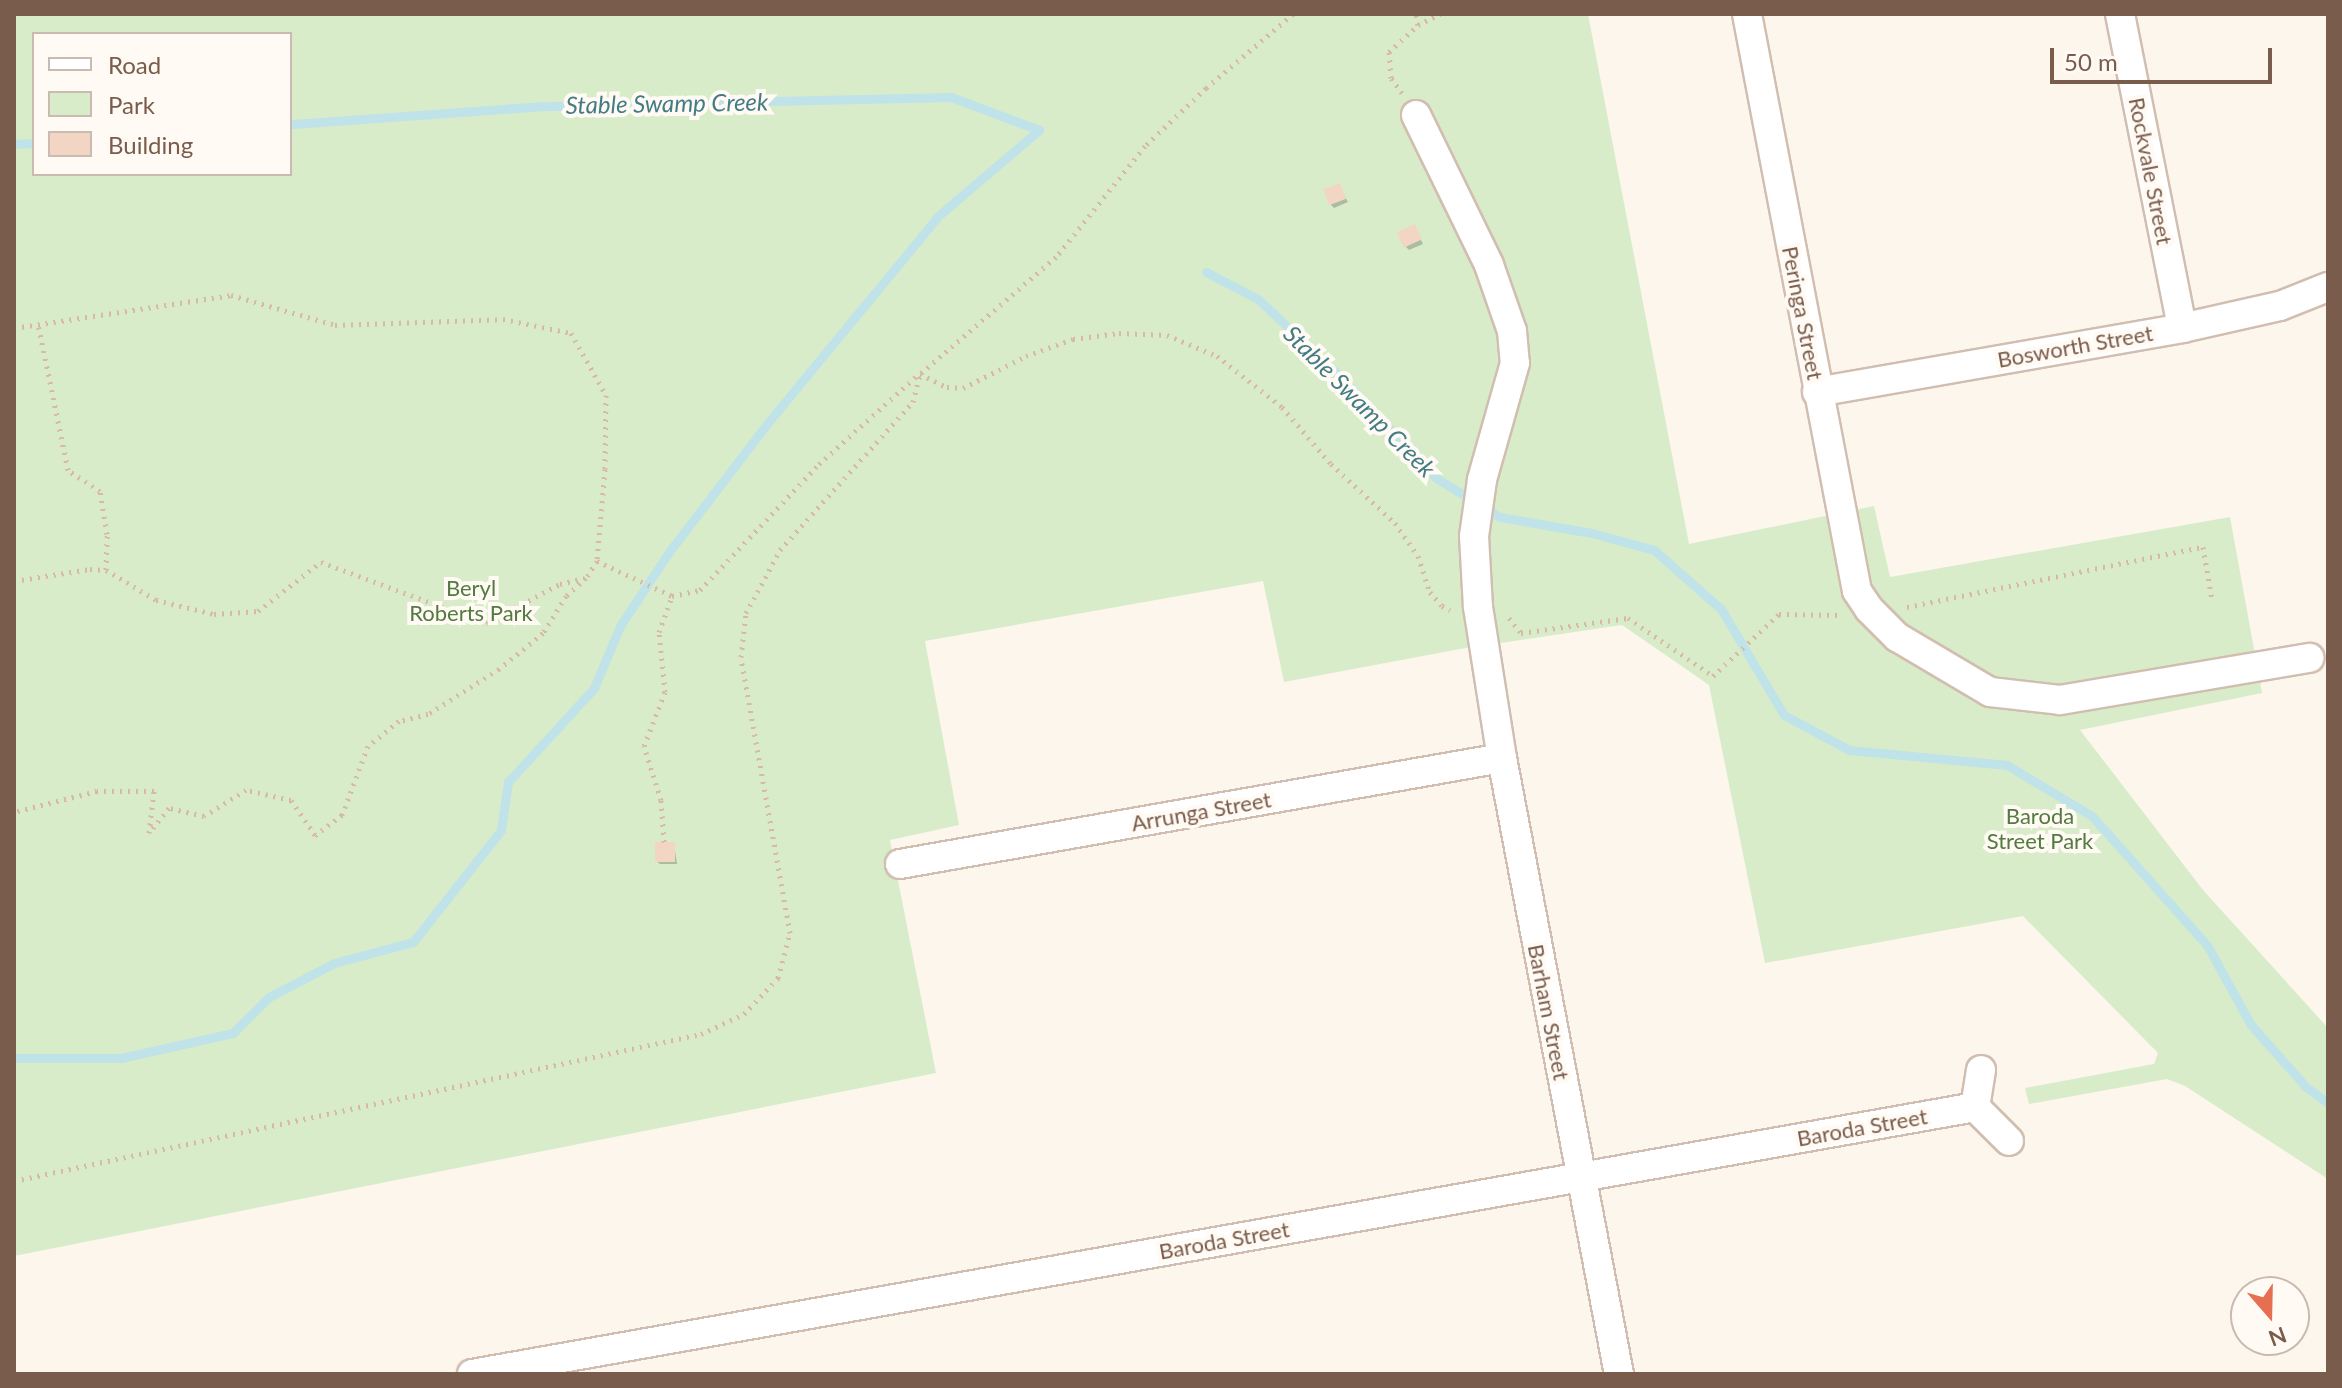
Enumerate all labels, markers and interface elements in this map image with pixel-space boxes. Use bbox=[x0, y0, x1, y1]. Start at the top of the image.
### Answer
legend bbox=[32, 32, 292, 176]
scale bar bbox=[2054, 32, 2276, 82]
text: 50 m bbox=[2064, 47, 2118, 76]
text: Road bbox=[108, 50, 161, 79]
water label: Stable Swamp Creek bbox=[565, 87, 769, 119]
text: Park bbox=[108, 90, 155, 119]
street label: Rockvale Street bbox=[2124, 95, 2178, 247]
text: Building bbox=[108, 130, 193, 159]
street label: Peringa Street bbox=[1777, 244, 1829, 382]
water label: Stable Swamp Creek bbox=[1278, 319, 1442, 483]
street label: Bosworth Street bbox=[1995, 319, 2155, 373]
park label: Beryl Roberts Park bbox=[409, 574, 533, 626]
street label: Arrunga Street bbox=[1129, 786, 1273, 836]
park label: Baroda Street Park bbox=[1987, 802, 2093, 854]
street label: Barham Street bbox=[1523, 942, 1575, 1082]
street label: Baroda Street bbox=[1795, 1103, 1929, 1151]
street label: Baroda Street bbox=[1157, 1216, 1291, 1264]
north arrow bbox=[2230, 1276, 2310, 1356]
text: N bbox=[2265, 1322, 2290, 1353]

